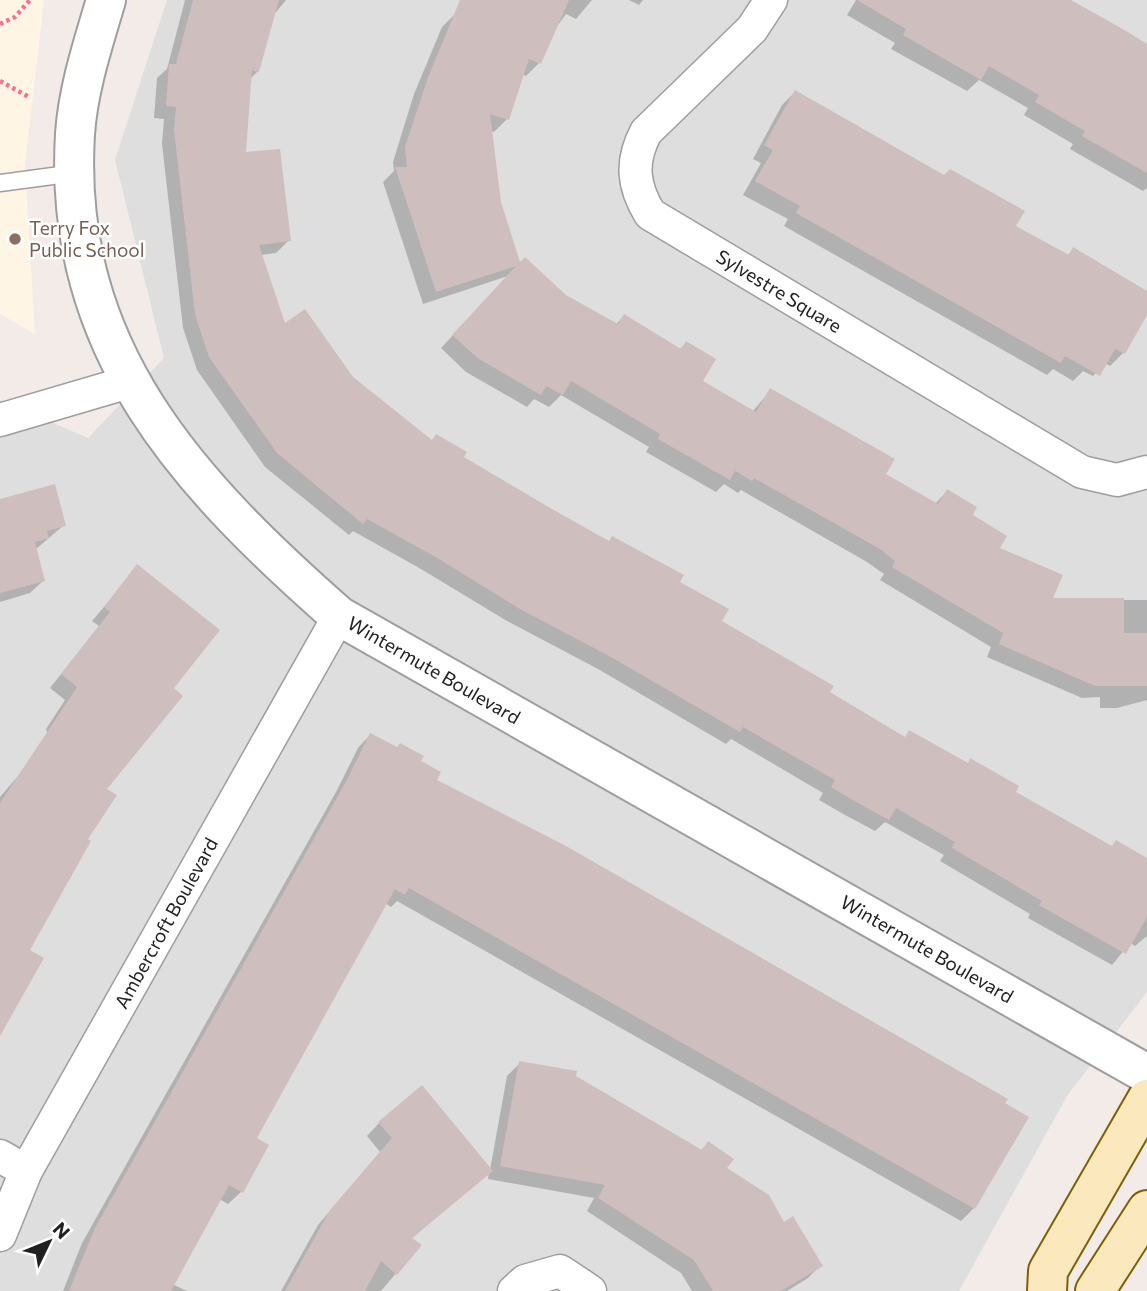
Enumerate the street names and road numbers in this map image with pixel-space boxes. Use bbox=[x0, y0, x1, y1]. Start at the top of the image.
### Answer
street label: Sylvestre Square bbox=[712, 244, 846, 337]
street label: Wintermute Boulevard bbox=[344, 611, 525, 728]
street label: Ambercroft Boulevard bbox=[109, 833, 222, 1012]
street label: Wintermute Boulevard bbox=[837, 890, 1018, 1007]

